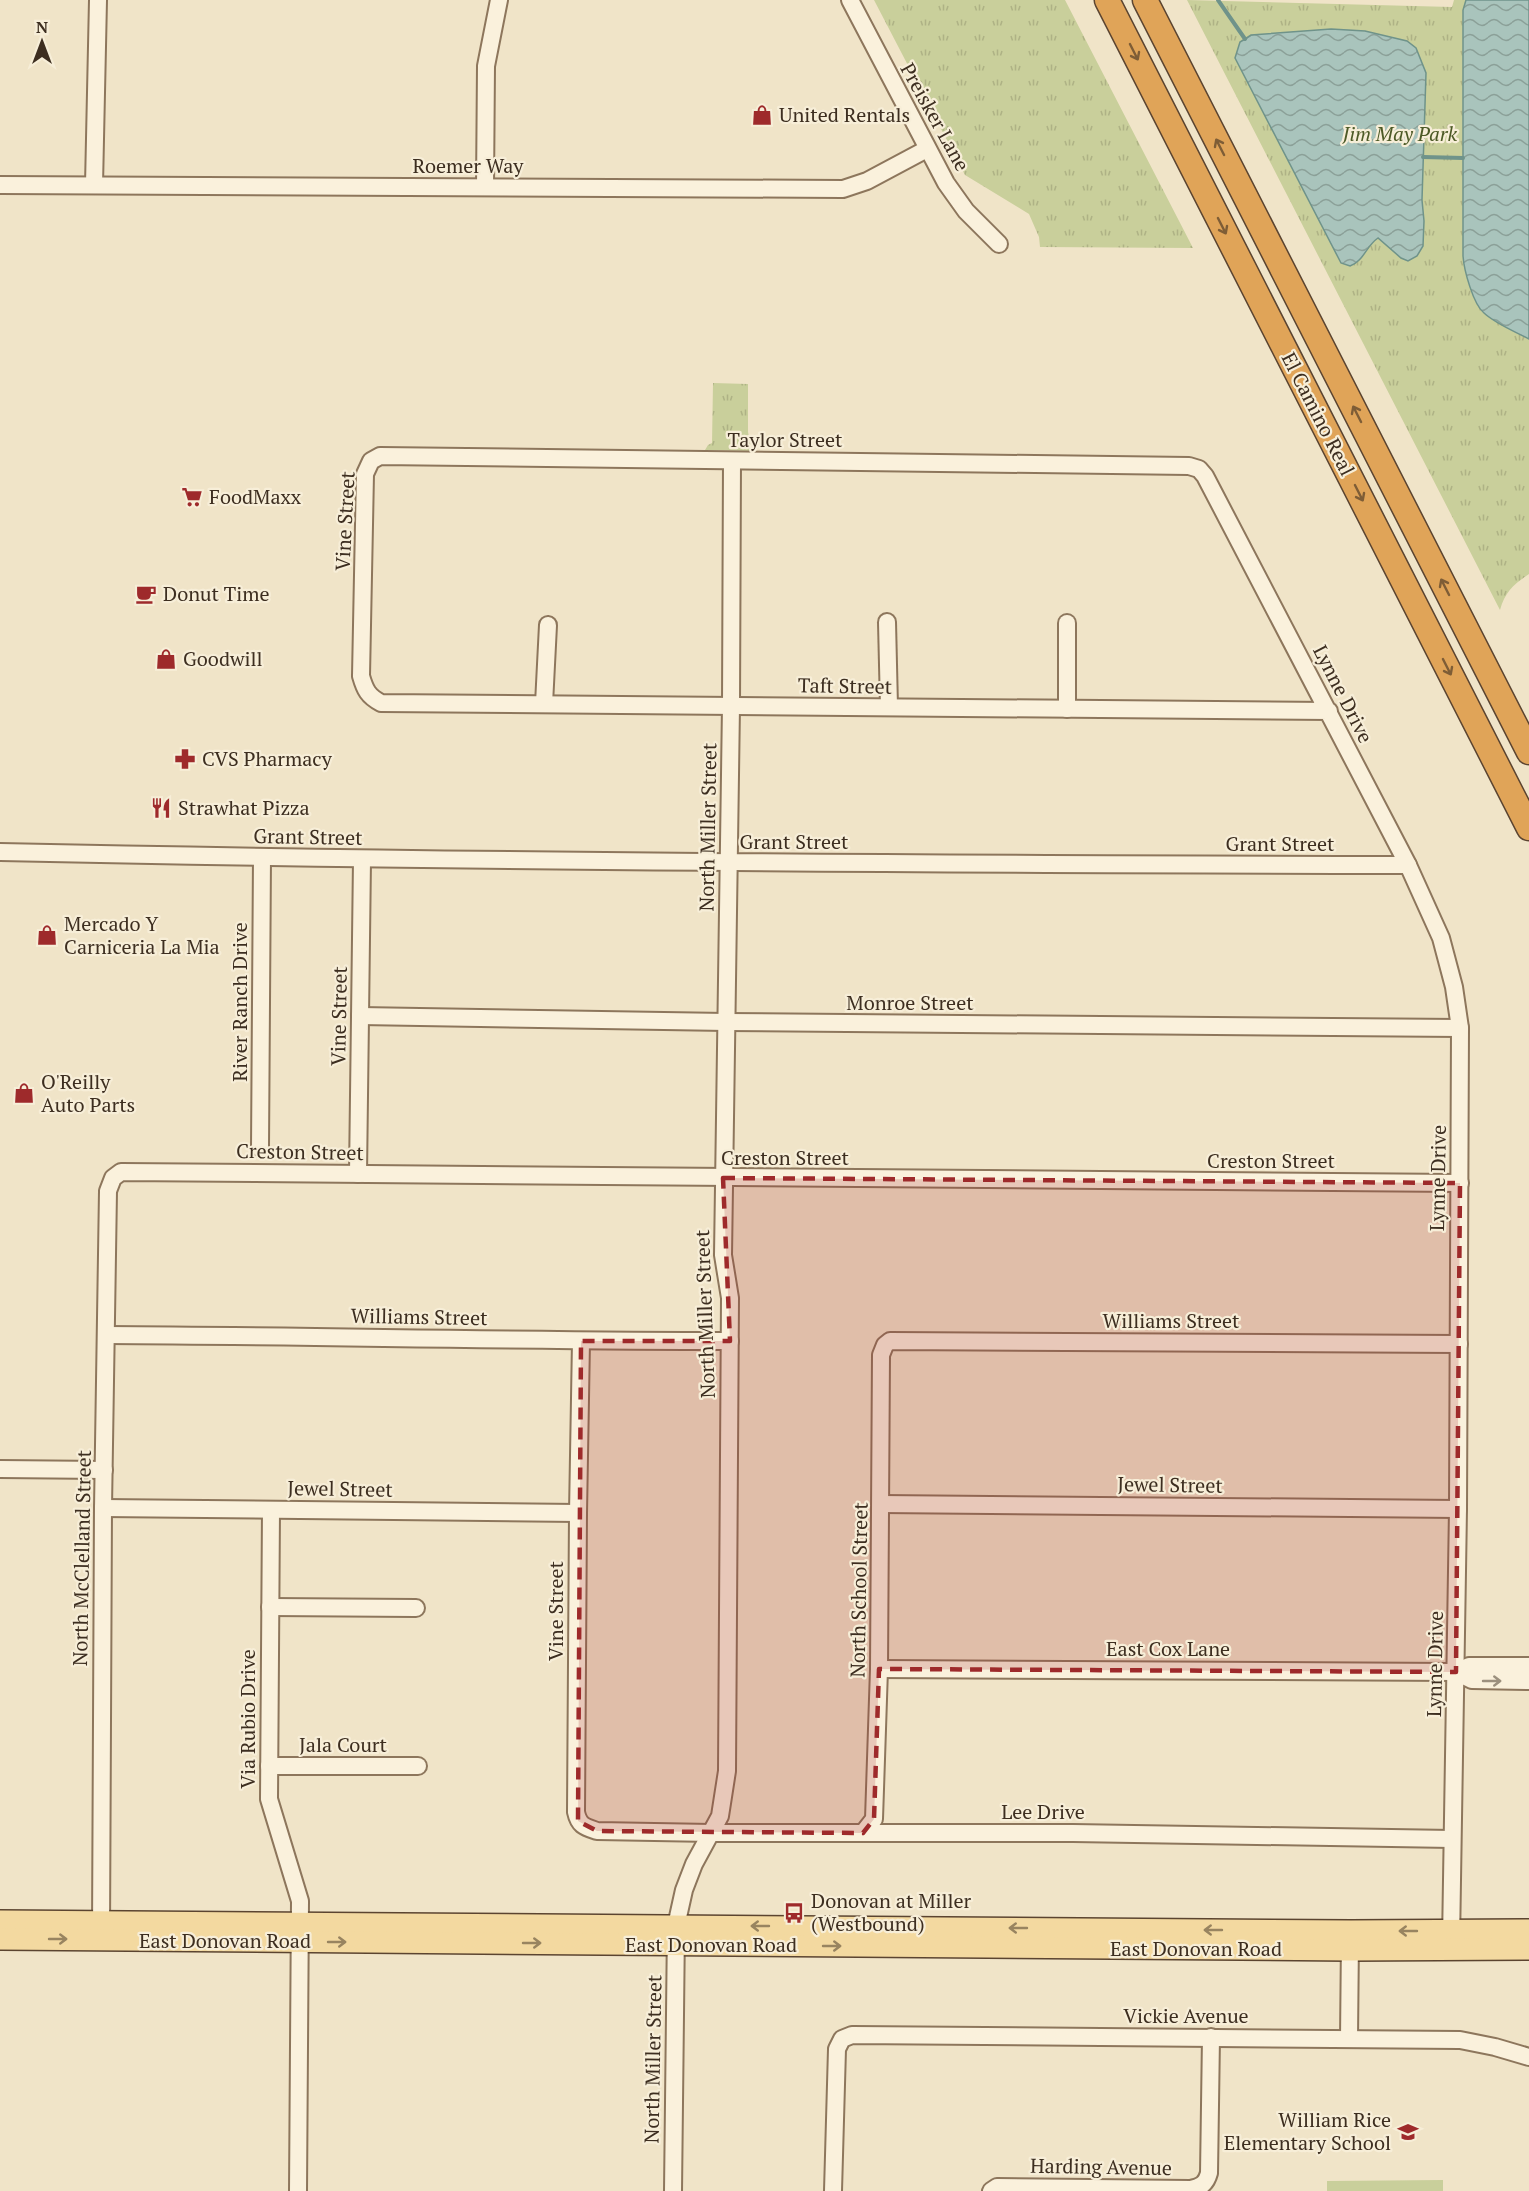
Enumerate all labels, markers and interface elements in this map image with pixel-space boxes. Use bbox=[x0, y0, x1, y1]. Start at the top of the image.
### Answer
north arrow bbox=[12, 12, 72, 72]
text: N bbox=[36, 16, 48, 38]
one-way arrow bbox=[1128, 43, 1140, 60]
street label: Preisker Lane bbox=[895, 58, 976, 176]
place label: United Rentals bbox=[779, 101, 910, 128]
shop icon: United Rentals bbox=[750, 103, 774, 127]
park label: Jim May Park bbox=[1342, 120, 1458, 147]
one-way arrow bbox=[1214, 138, 1225, 156]
street label: Roemer Way bbox=[413, 152, 524, 179]
one-way arrow bbox=[1217, 217, 1229, 235]
street label: El Camino Real bbox=[1276, 347, 1361, 480]
one-way arrow bbox=[1350, 405, 1362, 423]
street label: Taylor Street bbox=[728, 426, 843, 453]
street label: Vine Street bbox=[328, 470, 361, 572]
place label: FoodMaxx bbox=[209, 483, 302, 510]
one-way arrow bbox=[1353, 484, 1365, 502]
supermarket icon: FoodMaxx bbox=[180, 485, 204, 509]
one-way arrow bbox=[1439, 579, 1450, 597]
place label: Donut Time bbox=[163, 580, 270, 607]
cafe icon: Donut Time bbox=[134, 582, 158, 606]
street label: Lynne Drive bbox=[1307, 640, 1380, 747]
place label: Goodwill bbox=[183, 645, 263, 672]
shop icon: Goodwill bbox=[154, 647, 178, 671]
one-way arrow bbox=[1441, 658, 1453, 675]
street label: Taft Street bbox=[798, 671, 893, 700]
street label: North Miller Street bbox=[693, 742, 722, 912]
place label: CVS Pharmacy bbox=[202, 745, 333, 772]
pharmacy icon: CVS Pharmacy bbox=[173, 747, 197, 771]
place label: Strawhat Pizza bbox=[178, 794, 310, 821]
restaurant icon: Strawhat Pizza bbox=[149, 796, 173, 820]
street label: Grant Street bbox=[253, 822, 363, 851]
street label: Grant Street bbox=[739, 828, 849, 855]
street label: Grant Street bbox=[1225, 830, 1335, 857]
place label: Mercado Y Carniceria La Mia bbox=[64, 910, 220, 960]
street label: River Ranch Drive bbox=[226, 922, 253, 1082]
shop icon: Mercado Y Carniceria La Mia bbox=[35, 923, 59, 947]
street label: Vine Street bbox=[324, 965, 353, 1066]
street label: Monroe Street bbox=[846, 989, 974, 1016]
place label: O'Reilly Auto Parts bbox=[41, 1068, 135, 1118]
shop icon: O'Reilly Auto Parts bbox=[12, 1081, 36, 1105]
street label: Lynne Drive bbox=[1423, 1125, 1452, 1231]
street label: Creston Street bbox=[236, 1137, 365, 1166]
street label: Creston Street bbox=[721, 1144, 850, 1171]
street label: Creston Street bbox=[1207, 1147, 1336, 1174]
street label: North Miller Street bbox=[688, 1229, 721, 1399]
street label: Williams Street bbox=[350, 1302, 488, 1331]
street label: Williams Street bbox=[1103, 1307, 1240, 1334]
street label: North McClelland Street bbox=[66, 1449, 97, 1666]
street label: Jewel Street bbox=[1117, 1470, 1224, 1499]
street label: Jewel Street bbox=[287, 1474, 394, 1503]
street label: North School Street bbox=[843, 1501, 874, 1678]
street label: Vine Street bbox=[542, 1560, 569, 1661]
street label: Lynne Drive bbox=[1420, 1611, 1449, 1717]
street label: East Cox Lane bbox=[1106, 1635, 1230, 1662]
street label: Via Rubio Drive bbox=[234, 1649, 261, 1789]
one-way arrow bbox=[1481, 1675, 1501, 1686]
street label: Jala Court bbox=[299, 1731, 388, 1758]
street label: Lee Drive bbox=[1001, 1798, 1085, 1825]
place label: Donovan at Miller (Westbound) bbox=[811, 1887, 972, 1937]
bus stop icon: Donovan at Miller (Westbound) bbox=[782, 1901, 806, 1925]
one-way arrow bbox=[750, 1920, 770, 1932]
one-way arrow bbox=[1008, 1922, 1028, 1934]
one-way arrow bbox=[1203, 1924, 1223, 1936]
one-way arrow bbox=[1398, 1925, 1418, 1937]
street label: East Donovan Road bbox=[139, 1927, 311, 1954]
street label: East Donovan Road bbox=[625, 1931, 797, 1958]
one-way arrow bbox=[48, 1933, 68, 1945]
street label: East Donovan Road bbox=[1110, 1935, 1282, 1962]
one-way arrow bbox=[327, 1936, 347, 1948]
one-way arrow bbox=[522, 1937, 542, 1949]
one-way arrow bbox=[822, 1940, 842, 1952]
street label: North Miller Street bbox=[638, 1974, 667, 2144]
street label: Vickie Avenue bbox=[1123, 2002, 1249, 2029]
place label: William Rice Elementary School bbox=[1224, 2106, 1391, 2156]
school or university icon: William Rice Elementary School bbox=[1396, 2120, 1420, 2144]
street label: Harding Avenue bbox=[1030, 2152, 1172, 2181]

